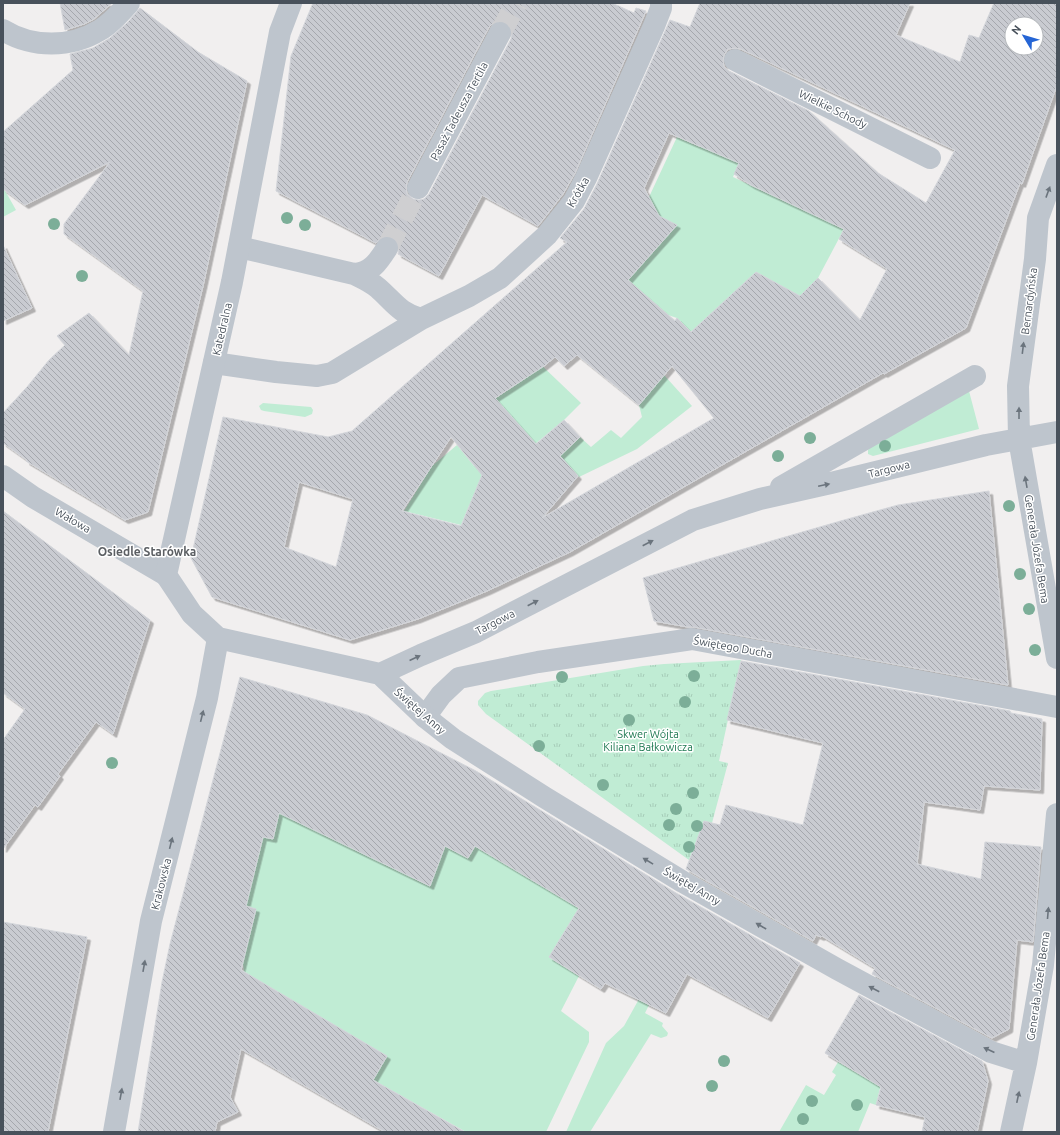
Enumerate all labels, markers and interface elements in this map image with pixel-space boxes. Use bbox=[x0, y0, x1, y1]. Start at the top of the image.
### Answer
north arrow bbox=[1004, 16, 1044, 56]
text: N bbox=[1009, 23, 1023, 37]
street label: Pasaż Tadeusza Tertila bbox=[428, 60, 490, 162]
street label: Wielkie Schody bbox=[797, 87, 870, 131]
street label: Krótka bbox=[565, 175, 591, 209]
one-way arrow bbox=[1045, 186, 1051, 198]
street label: Bernardyńska bbox=[1019, 267, 1039, 335]
street label: Katedralna bbox=[210, 301, 234, 357]
one-way arrow bbox=[1020, 342, 1027, 354]
one-way arrow bbox=[1016, 406, 1022, 419]
street label: Targowa bbox=[867, 458, 911, 480]
one-way arrow bbox=[1023, 476, 1029, 488]
one-way arrow bbox=[818, 481, 830, 487]
street label: Generała Józefa Bema bbox=[1022, 494, 1052, 604]
street label: Wałowa bbox=[53, 505, 93, 535]
one-way arrow bbox=[642, 540, 654, 546]
district label: Osiedle Starówka bbox=[98, 545, 196, 558]
one-way arrow bbox=[527, 600, 538, 606]
street label: Targowa bbox=[473, 607, 517, 637]
street label: Świętego Ducha bbox=[693, 633, 774, 660]
one-way arrow bbox=[409, 655, 421, 661]
street label: Świętej Anny bbox=[392, 685, 449, 737]
one-way arrow bbox=[199, 710, 205, 722]
park label: Skwer Wójta Kiliana Bałkowicza bbox=[603, 728, 693, 753]
one-way arrow bbox=[168, 837, 174, 849]
street label: Krakowska bbox=[149, 857, 173, 911]
one-way arrow bbox=[643, 857, 654, 864]
street label: Świętej Anny bbox=[661, 864, 724, 907]
one-way arrow bbox=[1044, 907, 1051, 919]
one-way arrow bbox=[755, 923, 767, 930]
street label: Generała Józefa Bema bbox=[1024, 931, 1052, 1041]
one-way arrow bbox=[141, 960, 147, 972]
one-way arrow bbox=[869, 986, 880, 993]
one-way arrow bbox=[984, 1047, 995, 1053]
one-way arrow bbox=[118, 1087, 124, 1100]
one-way arrow bbox=[1016, 1091, 1022, 1103]

